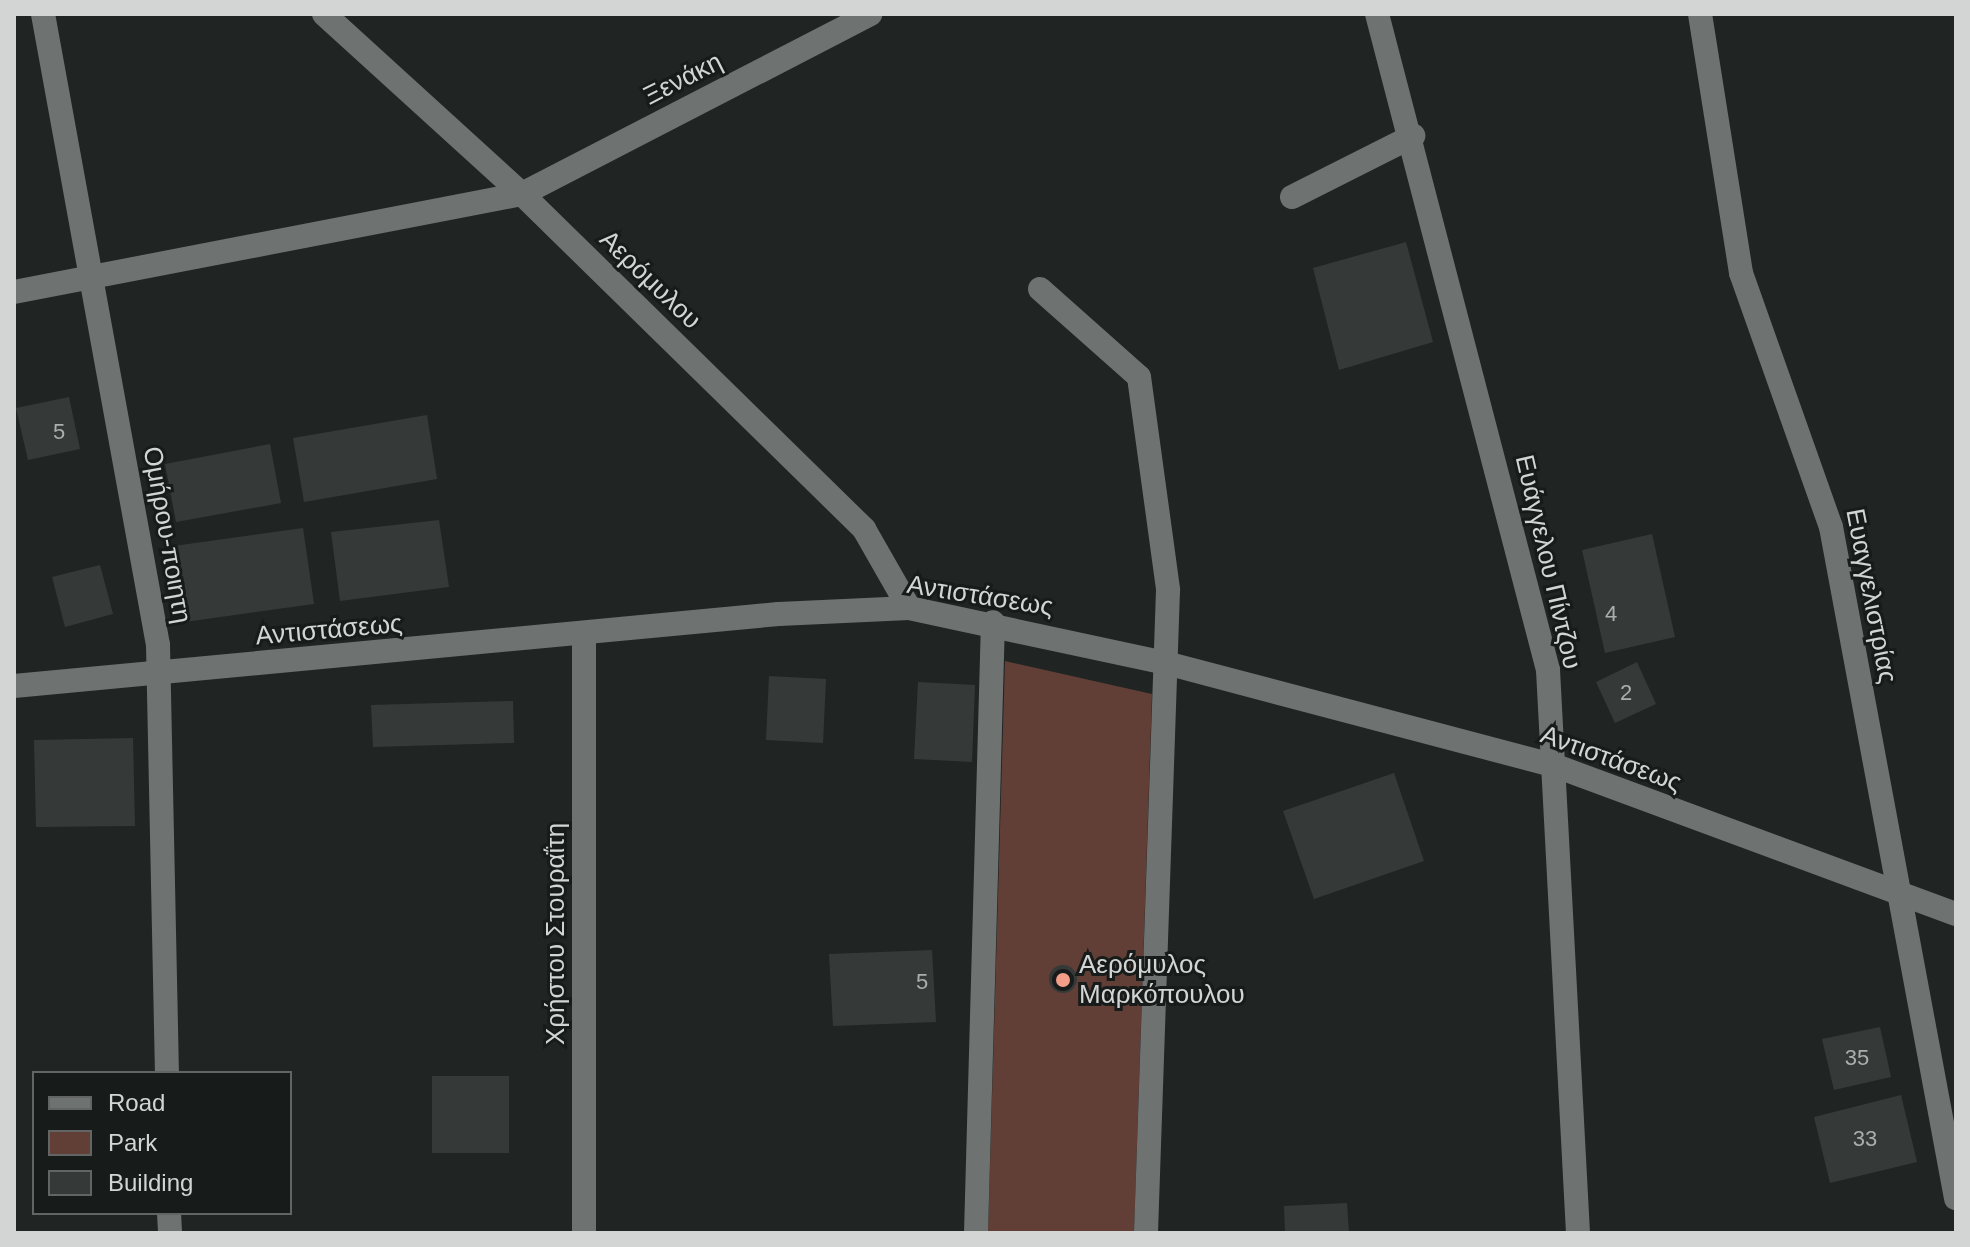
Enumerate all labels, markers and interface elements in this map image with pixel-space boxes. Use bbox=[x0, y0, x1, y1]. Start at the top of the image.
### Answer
street label: Ξενάκη bbox=[639, 46, 727, 112]
street label: Αερόμυλου bbox=[593, 224, 707, 336]
house number: 5 bbox=[53, 419, 65, 445]
street label: Ομήρου-ποιητη bbox=[136, 444, 198, 626]
street label: Ευάγγελου Πίντζου bbox=[1508, 452, 1588, 672]
street label: Ευαγγελιστρίας bbox=[1839, 506, 1903, 686]
street label: Αντιστάσεως bbox=[905, 569, 1055, 623]
house number: 4 bbox=[1605, 601, 1617, 627]
street label: Αντιστάσεως bbox=[254, 608, 404, 652]
house number: 2 bbox=[1620, 680, 1632, 706]
street label: Αντιστάσεως bbox=[1536, 719, 1686, 799]
street label: Χρήστου Στουραΐτη bbox=[540, 823, 572, 1045]
place label: Αερόμυλος Μαρκόπουλου bbox=[1079, 949, 1245, 1010]
house number: 5 bbox=[916, 969, 928, 995]
marker: Αερόμυλος Μαρκόπουλου bbox=[1054, 971, 1072, 989]
house number: 35 bbox=[1845, 1045, 1869, 1071]
legend bbox=[32, 1071, 292, 1215]
text: Road bbox=[108, 1089, 165, 1116]
house number: 33 bbox=[1853, 1126, 1877, 1152]
text: Park bbox=[108, 1129, 157, 1156]
text: Building bbox=[108, 1169, 193, 1196]

